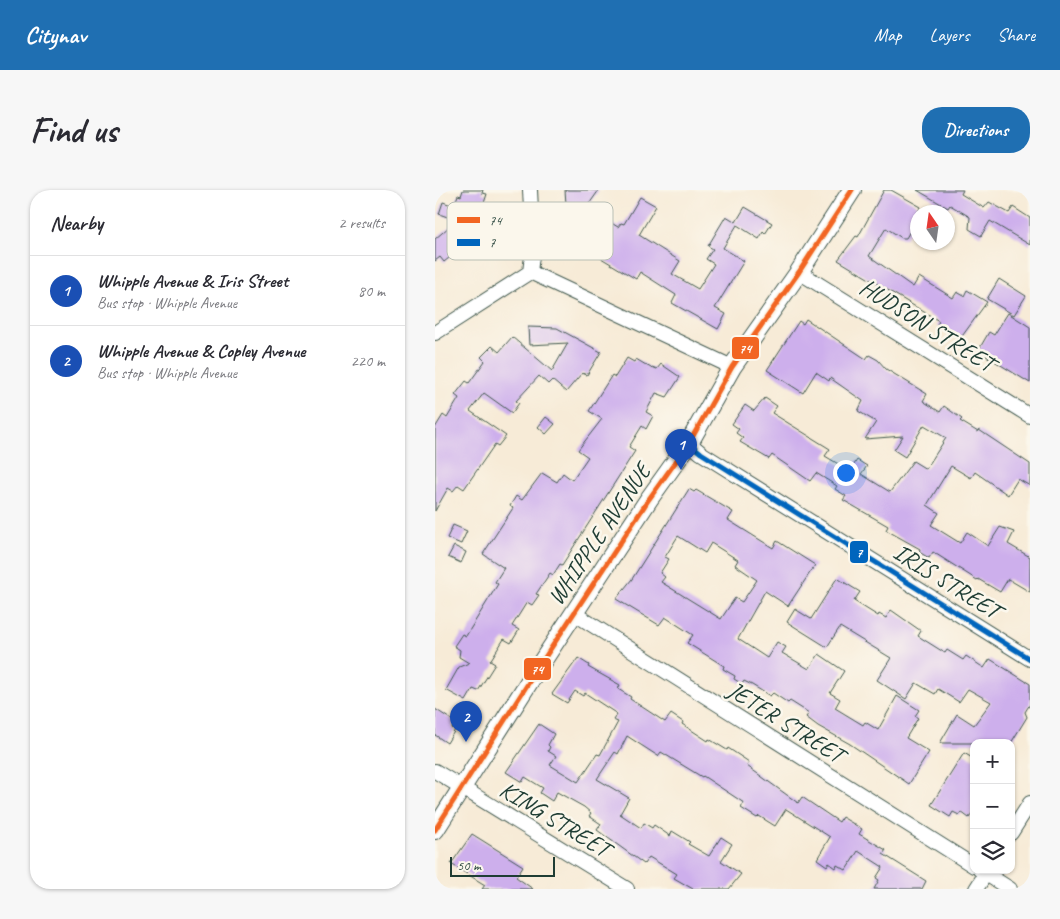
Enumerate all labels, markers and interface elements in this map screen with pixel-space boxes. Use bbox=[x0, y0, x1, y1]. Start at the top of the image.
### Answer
text: Citynav bbox=[25, 20, 86, 50]
text: Map bbox=[874, 24, 902, 46]
text: Layers bbox=[930, 24, 969, 46]
text: Share bbox=[997, 24, 1035, 46]
button: Directions bbox=[922, 107, 1030, 153]
text: Find us bbox=[30, 108, 117, 153]
legend bbox=[447, 202, 613, 260]
north arrow bbox=[910, 205, 955, 250]
text: Nearby bbox=[50, 210, 103, 236]
text: 74 bbox=[489, 212, 503, 229]
text: 2 results bbox=[338, 213, 385, 233]
text: 7 bbox=[489, 234, 496, 251]
text: Whipple Avenue & Iris Street bbox=[97, 269, 288, 293]
street label: HUDSON STREET bbox=[854, 272, 1005, 381]
text: 1 bbox=[62, 281, 70, 301]
text: 80 m bbox=[358, 281, 385, 301]
text: Bus stop · Whipple Avenue bbox=[97, 293, 237, 313]
line badge: 74 bbox=[731, 336, 760, 360]
text: Whipple Avenue & Copley Avenue bbox=[97, 339, 305, 363]
text: 74 bbox=[739, 340, 753, 357]
text: 2 bbox=[62, 351, 70, 371]
text: 220 m bbox=[351, 351, 385, 371]
text: Bus stop · Whipple Avenue bbox=[97, 363, 237, 383]
pin: 1 bbox=[665, 429, 697, 470]
street label: WHIPPLE AVENUE bbox=[541, 455, 659, 610]
your location bbox=[833, 460, 859, 486]
street label: IRIS STREET bbox=[888, 536, 1011, 629]
line badge: 7 bbox=[849, 540, 869, 564]
text: 7 bbox=[856, 544, 864, 561]
line badge: 74 bbox=[523, 657, 552, 681]
text: 74 bbox=[531, 661, 545, 678]
street label: JETER STREET bbox=[721, 674, 854, 772]
pin: 2 bbox=[450, 701, 482, 742]
map controls bbox=[970, 739, 1015, 874]
button: + bbox=[970, 739, 1015, 784]
street label: KING STREET bbox=[494, 774, 620, 866]
button: − bbox=[970, 784, 1015, 829]
button: layers bbox=[970, 829, 1015, 874]
scale bar bbox=[450, 854, 555, 877]
text: 50 m bbox=[457, 857, 481, 874]

